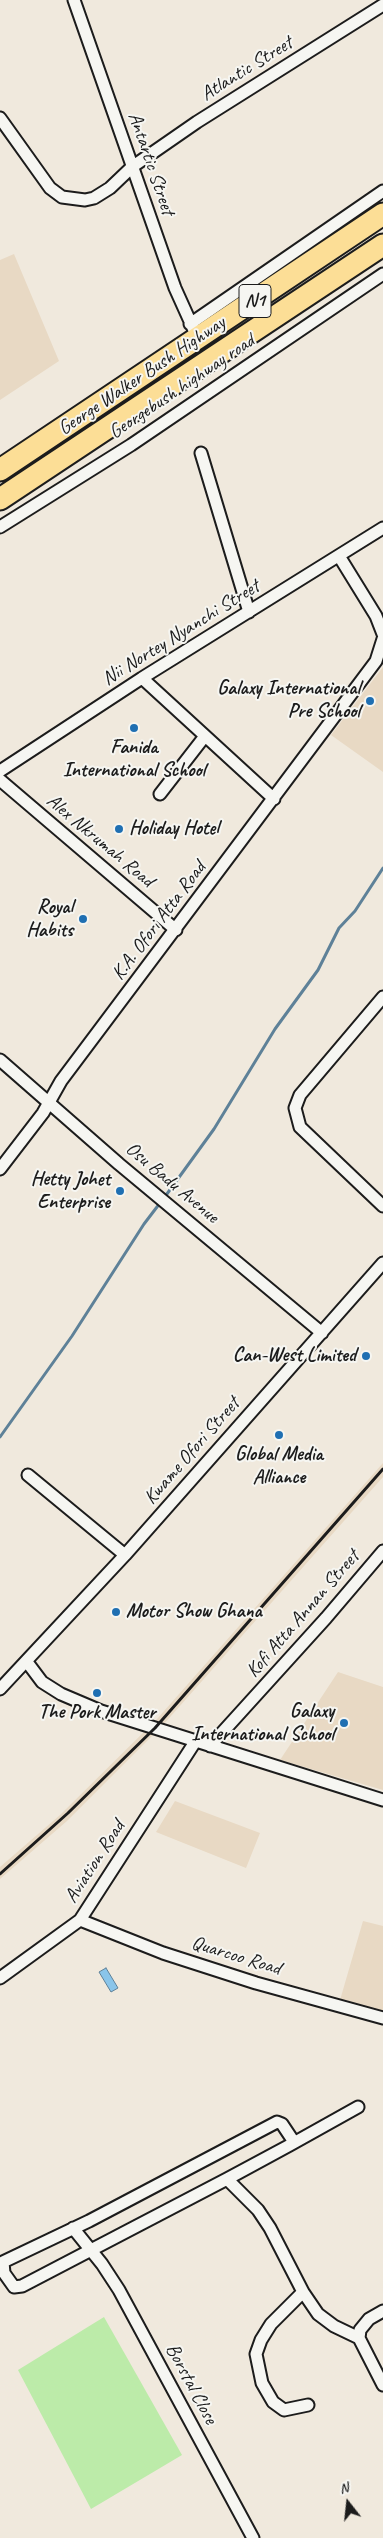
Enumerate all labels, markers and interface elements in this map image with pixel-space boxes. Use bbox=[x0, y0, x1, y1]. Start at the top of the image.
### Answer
street label: Atlantic Street bbox=[197, 31, 297, 107]
street label: Antartic Street bbox=[122, 109, 180, 219]
road number: N1 bbox=[239, 284, 271, 318]
street label: George Walker Bush Highway bbox=[54, 311, 230, 441]
street label: Georgebush highway road bbox=[105, 329, 259, 445]
street label: Nii Nortey Nyanchi Street bbox=[98, 575, 264, 691]
place label: Galaxy International Pre School bbox=[217, 677, 360, 724]
marker: Galaxy International Pre School bbox=[364, 695, 376, 707]
marker: Fanida International School bbox=[128, 722, 140, 734]
place label: Fanida International School bbox=[63, 736, 205, 783]
street label: Alex Nkrumah Road bbox=[41, 789, 159, 893]
place label: Holiday Hotel bbox=[129, 817, 219, 841]
marker: Holiday Hotel bbox=[113, 823, 125, 835]
street label: K.A. Ofori Atta Road bbox=[107, 857, 211, 985]
place label: Royal Habits bbox=[26, 896, 73, 943]
marker: Royal Habits bbox=[77, 913, 89, 925]
street label: Osu Badu Avenue bbox=[120, 1137, 224, 1229]
place label: Hetty Johet Enterprise bbox=[31, 1168, 110, 1215]
marker: Hetty Johet Enterprise bbox=[114, 1185, 126, 1197]
place label: Can-West Limited bbox=[233, 1344, 356, 1368]
marker: Can-West Limited bbox=[360, 1350, 372, 1362]
street label: Kwame Ofori Street bbox=[139, 1392, 245, 1510]
marker: Global Media Alliance bbox=[273, 1429, 285, 1441]
place label: Global Media Alliance bbox=[235, 1443, 323, 1490]
street label: Kofi Atta Annan Street bbox=[241, 1545, 365, 1683]
place label: Motor Show Ghana bbox=[126, 1600, 262, 1624]
marker: Motor Show Ghana bbox=[110, 1606, 122, 1618]
marker: The Pork Master bbox=[91, 1687, 103, 1699]
place label: Galaxy International School bbox=[191, 1700, 334, 1747]
place label: The Pork Master bbox=[38, 1701, 156, 1725]
marker: Galaxy International School bbox=[338, 1717, 350, 1729]
street label: Aviation Road bbox=[60, 1816, 130, 1908]
street label: Quarcoo Road bbox=[188, 1931, 284, 1981]
street label: Borstal Close bbox=[160, 2340, 222, 2428]
north arrow bbox=[323, 2478, 373, 2528]
text: N bbox=[337, 2479, 350, 2497]

